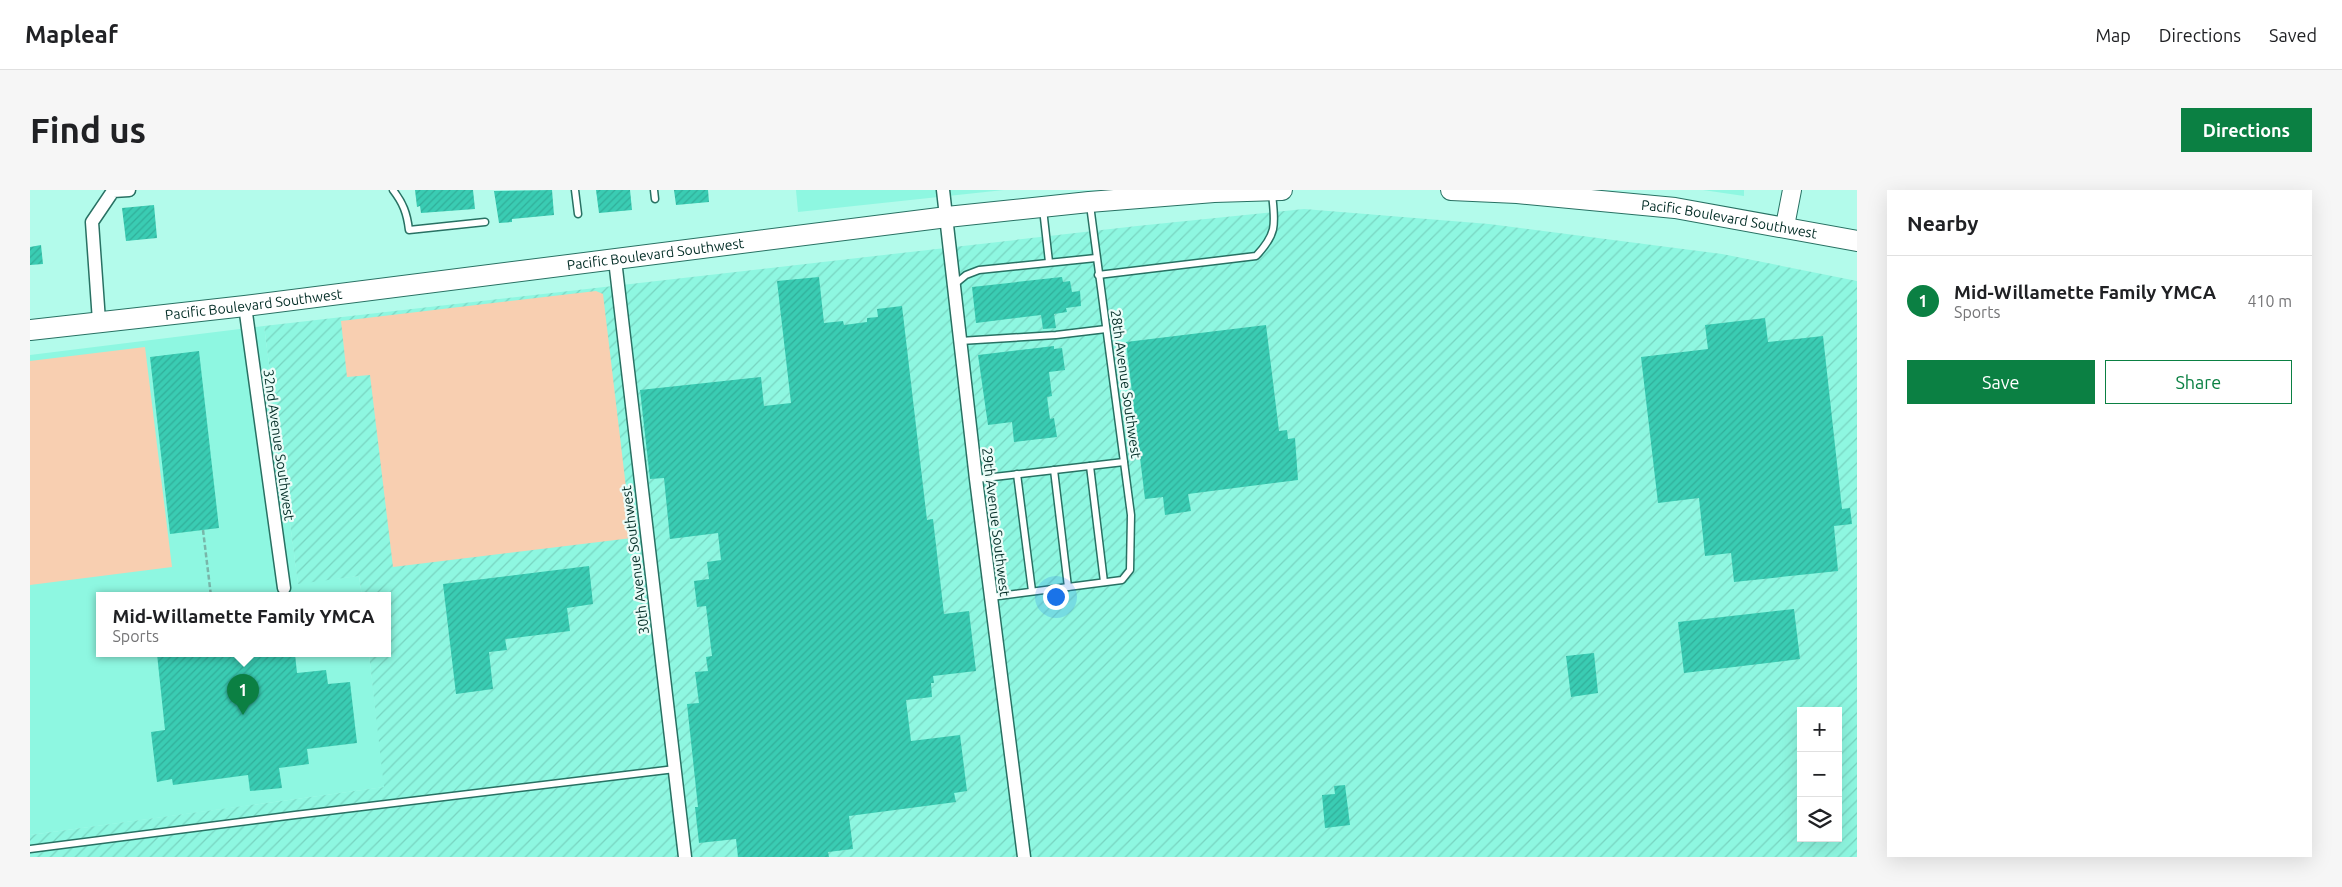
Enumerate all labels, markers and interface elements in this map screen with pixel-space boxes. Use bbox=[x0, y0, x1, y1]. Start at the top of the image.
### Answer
text: Mapleaf bbox=[25, 21, 118, 48]
text: Map bbox=[2095, 25, 2131, 45]
text: Directions bbox=[2159, 25, 2241, 45]
text: Saved bbox=[2269, 25, 2317, 45]
button: Directions bbox=[2181, 108, 2312, 152]
text: Find us bbox=[30, 110, 146, 150]
street label: Pacific Boulevard Southwest bbox=[1640, 197, 1819, 242]
text: Nearby bbox=[1907, 211, 1978, 235]
street label: Pacific Boulevard Southwest bbox=[566, 235, 745, 273]
text: Mid-Willamette Family YMCA bbox=[1954, 281, 2216, 303]
street label: Pacific Boulevard Southwest bbox=[164, 286, 344, 323]
text: 1 bbox=[1918, 292, 1928, 310]
text: 410 m bbox=[2247, 292, 2292, 310]
text: Sports bbox=[1954, 303, 2000, 321]
street label: 28th Avenue Southwest bbox=[1108, 309, 1144, 460]
button: Save bbox=[1907, 360, 2095, 404]
button: Share bbox=[2105, 360, 2292, 404]
street label: 32nd Avenue Southwest bbox=[260, 368, 298, 522]
street label: 29th Avenue Southwest bbox=[979, 447, 1013, 598]
street label: 30th Avenue Southwest bbox=[618, 484, 652, 635]
your location bbox=[1043, 584, 1069, 610]
popup bbox=[96, 592, 391, 657]
text: Mid-Willamette Family YMCA bbox=[112, 605, 375, 627]
text: Sports bbox=[112, 627, 159, 645]
pin: 1 bbox=[227, 674, 259, 715]
map controls bbox=[1797, 707, 1842, 842]
button: + bbox=[1797, 707, 1842, 752]
button: − bbox=[1797, 752, 1842, 797]
button: layers bbox=[1797, 797, 1842, 842]

